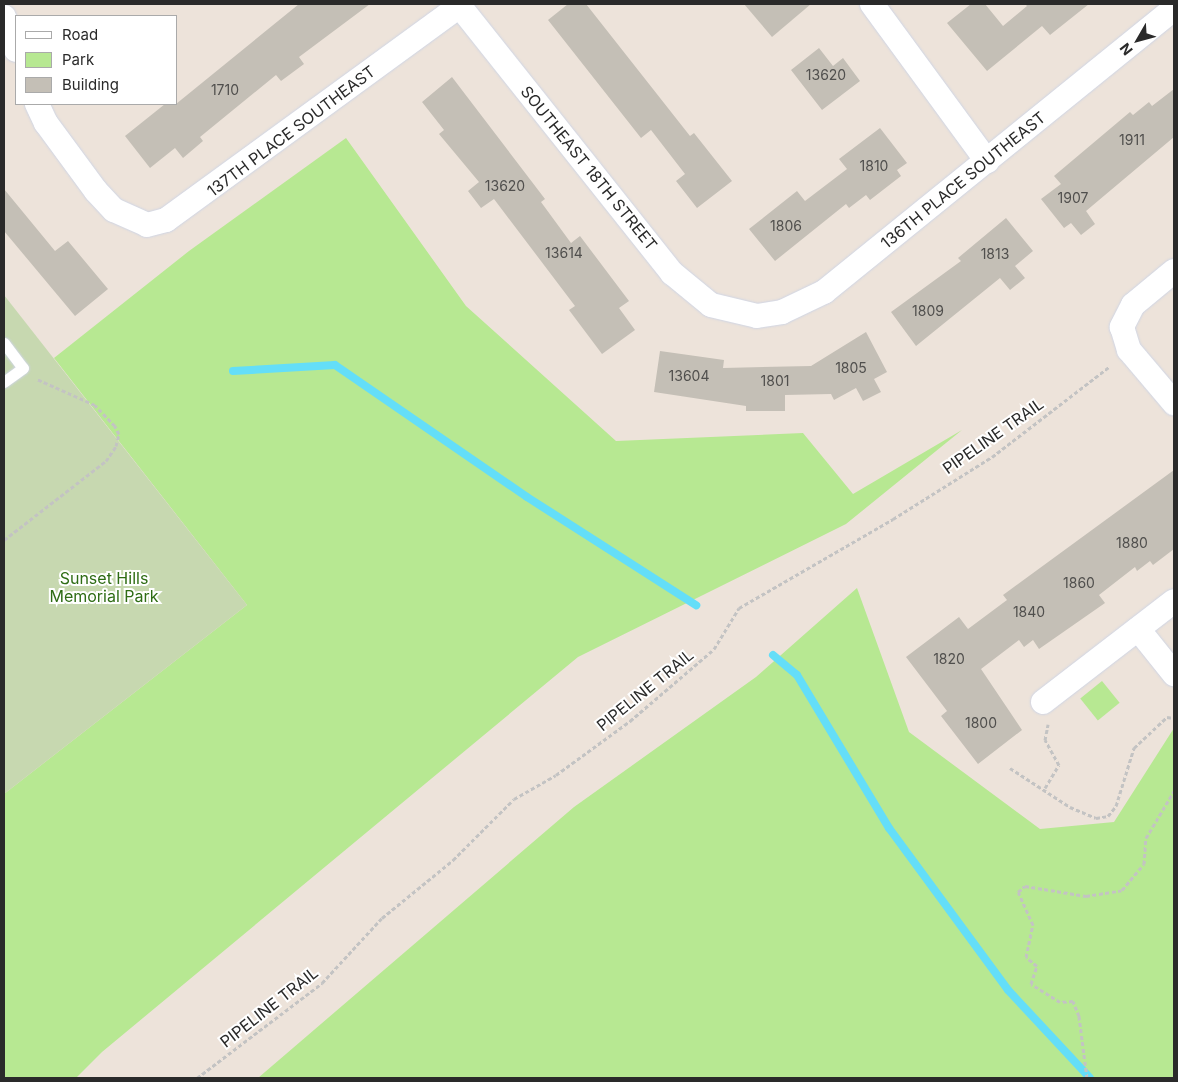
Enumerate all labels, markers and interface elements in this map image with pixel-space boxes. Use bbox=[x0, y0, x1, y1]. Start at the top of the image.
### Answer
legend bbox=[15, 15, 178, 105]
north arrow bbox=[1113, 15, 1163, 65]
text: Road bbox=[62, 25, 98, 44]
text: N bbox=[1116, 40, 1136, 59]
text: Park bbox=[62, 50, 94, 69]
street label: 137TH PLACE SOUTHEAST bbox=[203, 61, 379, 201]
house number: 13620 bbox=[806, 67, 846, 83]
text: Building bbox=[62, 75, 119, 94]
house number: 1710 bbox=[211, 82, 239, 98]
street label: SOUTHEAST 18TH STREET bbox=[517, 82, 661, 254]
street label: 136TH PLACE SOUTHEAST bbox=[877, 108, 1049, 252]
house number: 1911 bbox=[1119, 132, 1145, 148]
house number: 1810 bbox=[860, 158, 888, 174]
house number: 13620 bbox=[485, 178, 525, 194]
house number: 1907 bbox=[1058, 190, 1088, 206]
house number: 1806 bbox=[770, 218, 802, 234]
house number: 13614 bbox=[545, 245, 583, 261]
house number: 1813 bbox=[981, 246, 1009, 262]
house number: 1809 bbox=[912, 303, 944, 319]
house number: 1805 bbox=[835, 360, 867, 376]
house number: 13604 bbox=[669, 368, 709, 384]
house number: 1801 bbox=[761, 373, 789, 389]
street label: PIPELINE TRAIL bbox=[939, 394, 1047, 478]
house number: 1880 bbox=[1116, 535, 1148, 551]
park label: Sunset Hills Memorial Park bbox=[49, 568, 159, 606]
house number: 1860 bbox=[1063, 575, 1095, 591]
house number: 1840 bbox=[1013, 604, 1045, 620]
street label: PIPELINE TRAIL bbox=[593, 645, 697, 735]
house number: 1820 bbox=[933, 651, 965, 667]
house number: 1800 bbox=[965, 715, 997, 731]
street label: PIPELINE TRAIL bbox=[216, 963, 322, 1051]

